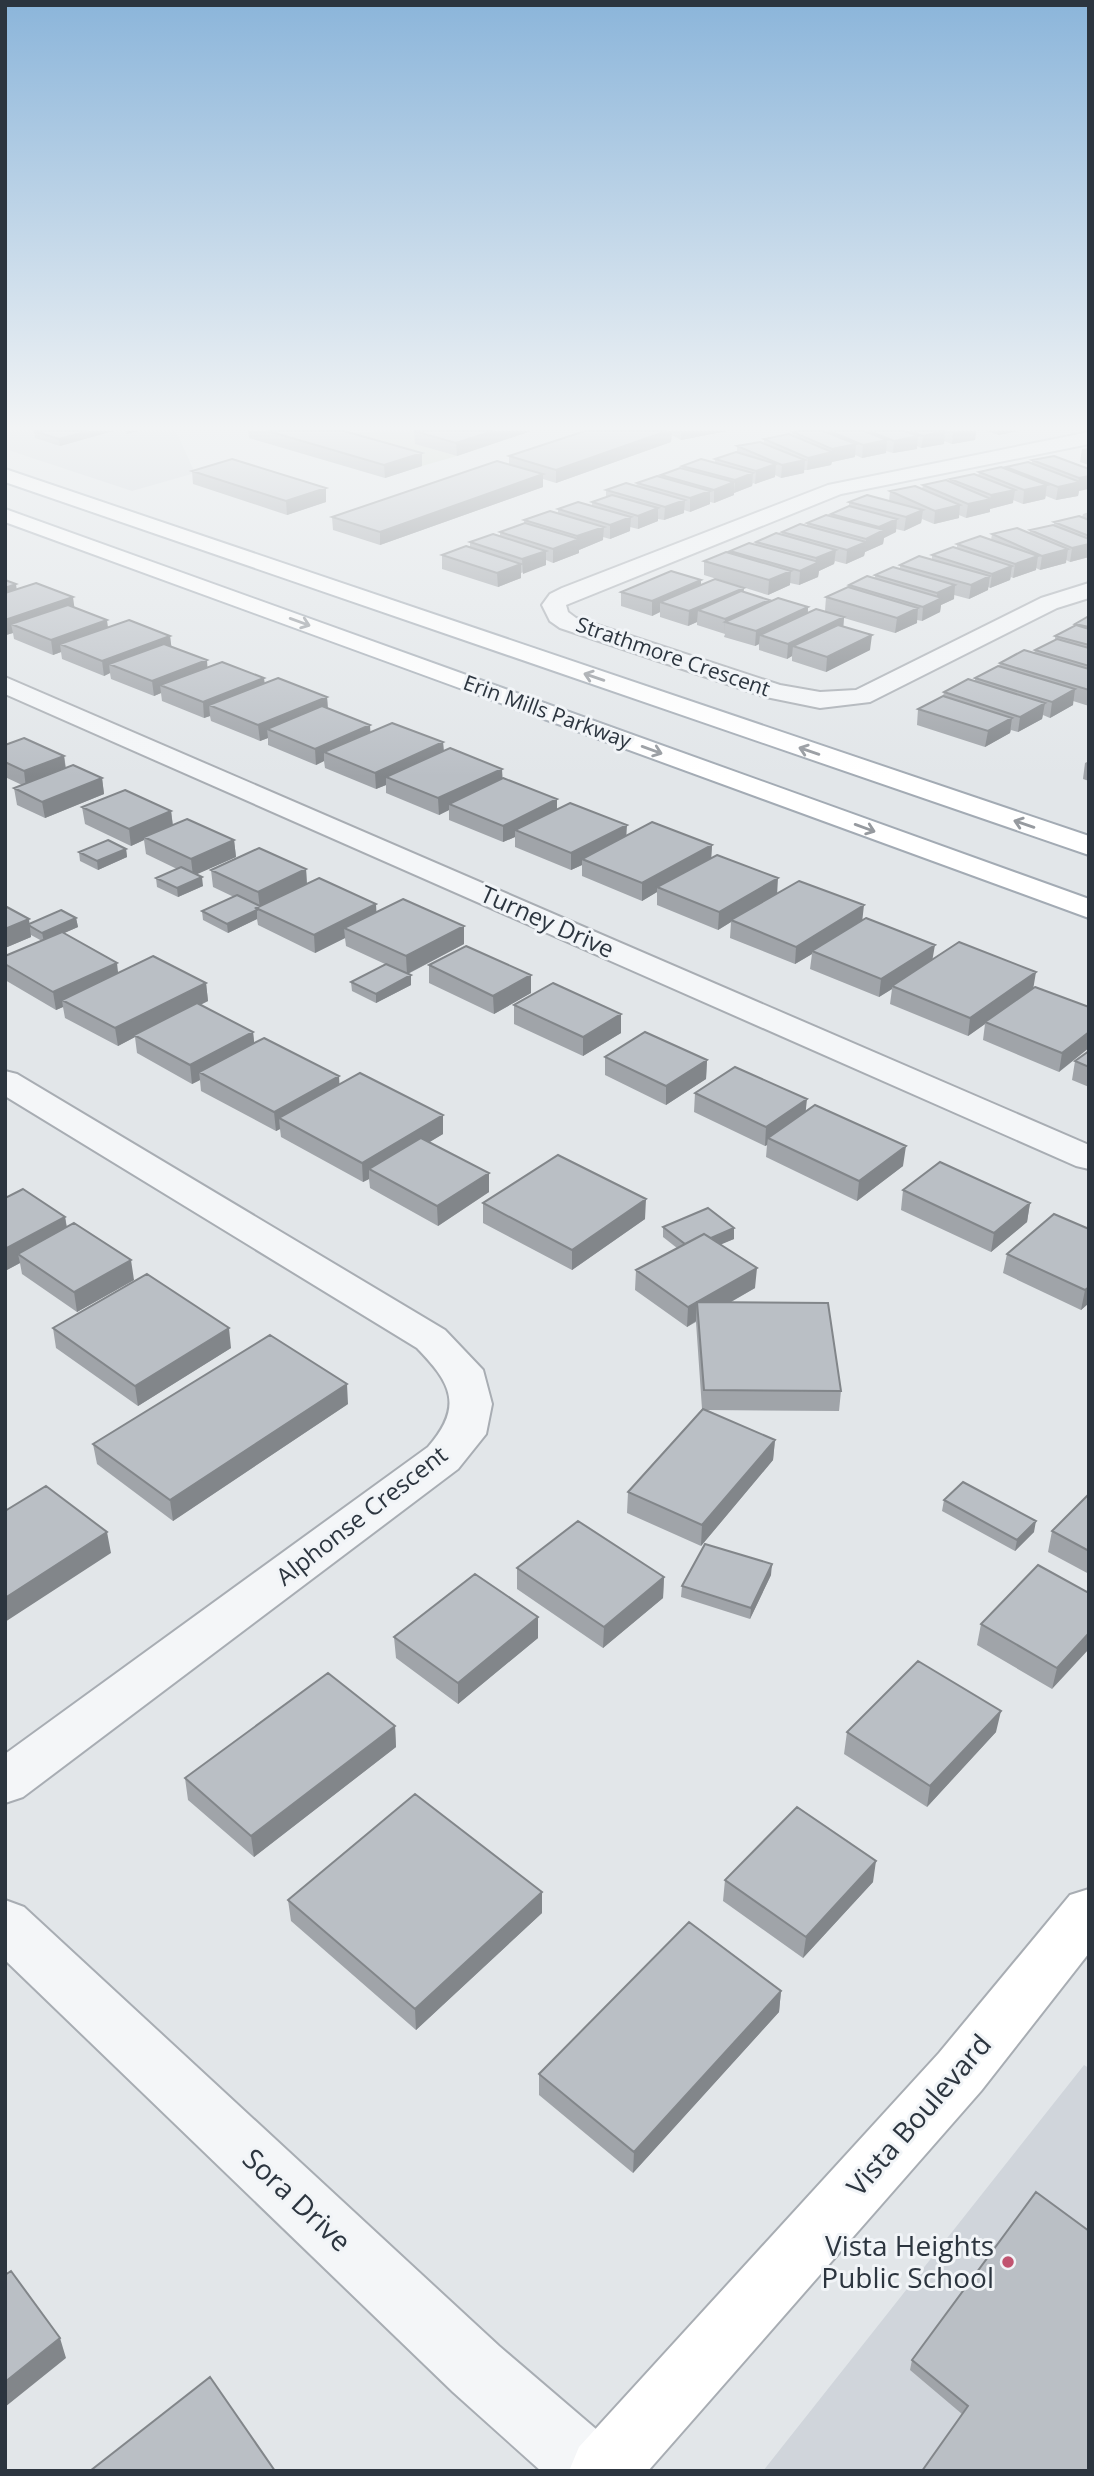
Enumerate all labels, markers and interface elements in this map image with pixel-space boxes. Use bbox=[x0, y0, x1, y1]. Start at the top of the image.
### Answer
street label: Strathmore Crescent bbox=[573, 610, 774, 702]
one-way arrow bbox=[288, 617, 310, 629]
street label: Erin Mills Parkway bbox=[460, 668, 636, 755]
one-way arrow bbox=[583, 670, 605, 682]
one-way arrow bbox=[798, 744, 820, 756]
one-way arrow bbox=[640, 745, 662, 757]
one-way arrow bbox=[1014, 817, 1036, 829]
one-way arrow bbox=[854, 822, 876, 835]
street label: Turney Drive bbox=[476, 876, 620, 965]
street label: Alphonse Crescent bbox=[269, 1437, 454, 1592]
street label: Vista Boulevard bbox=[837, 2025, 999, 2203]
street label: Sora Drive bbox=[235, 2139, 360, 2259]
place label: Vista Heights Public School bbox=[821, 2226, 994, 2296]
marker: Vista Heights Public School bbox=[1000, 2254, 1016, 2270]

